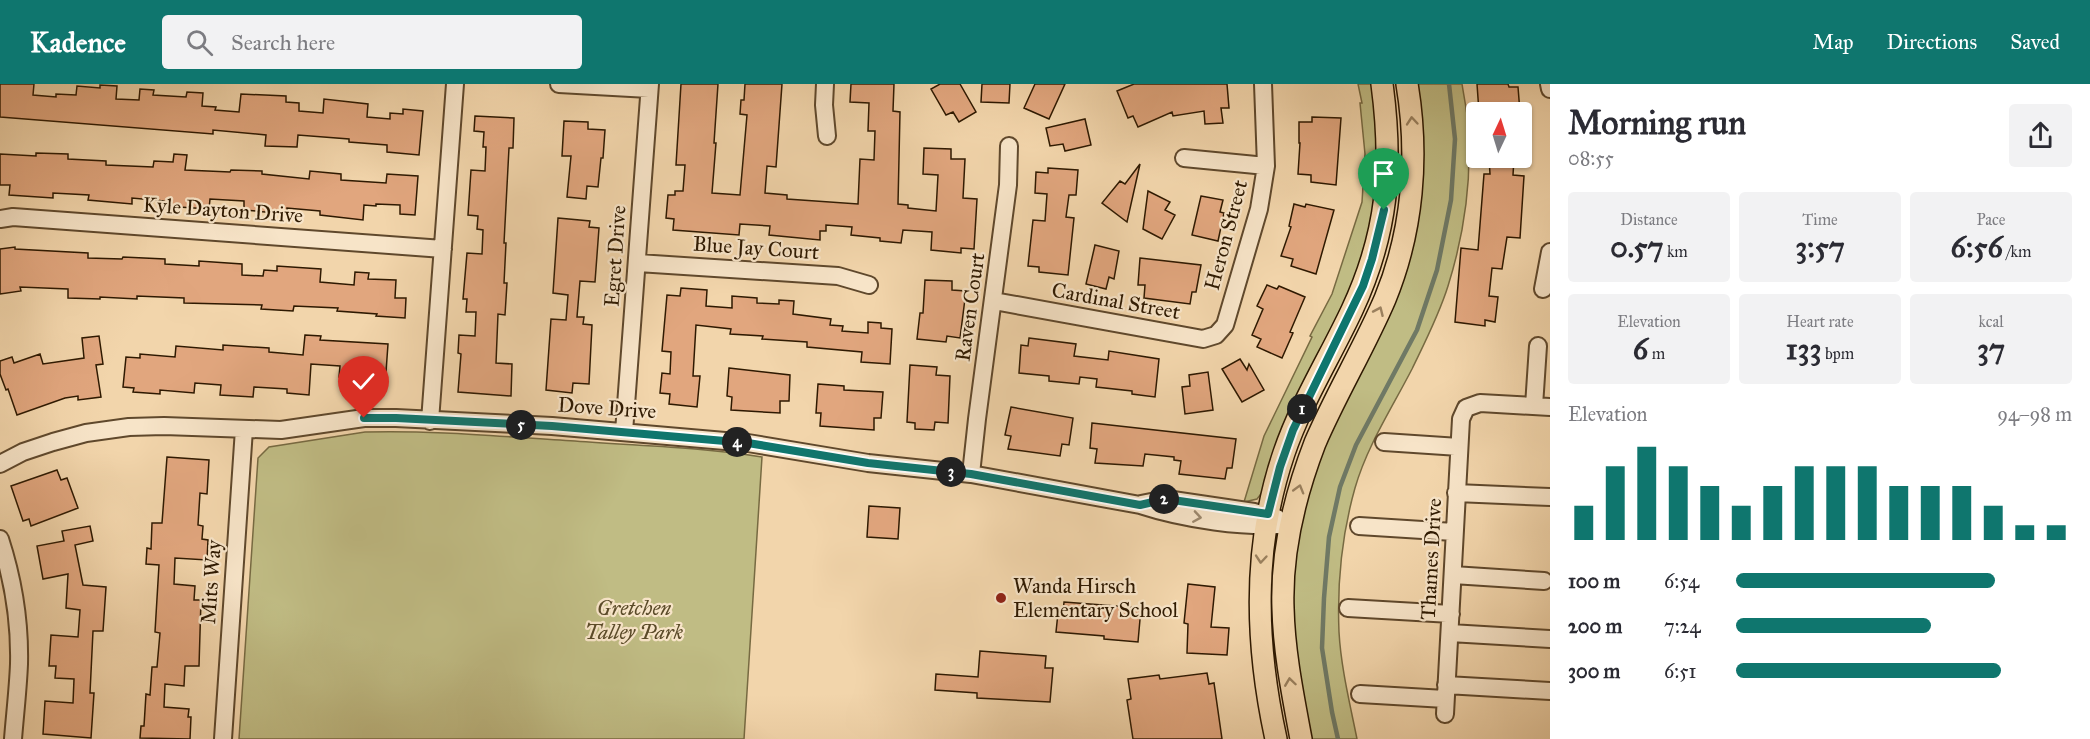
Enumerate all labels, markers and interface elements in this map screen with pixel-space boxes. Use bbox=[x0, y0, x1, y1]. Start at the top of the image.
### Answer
search box bbox=[162, 15, 582, 69]
text: Kadence bbox=[30, 25, 126, 60]
icon: search bbox=[183, 26, 216, 59]
text: Search here bbox=[231, 29, 335, 56]
text: Map bbox=[1813, 29, 1854, 55]
text: Directions bbox=[1887, 29, 1977, 55]
text: Saved bbox=[2010, 29, 2060, 55]
north arrow bbox=[1466, 102, 1532, 168]
map controls bbox=[1466, 102, 1532, 168]
text: Morning run bbox=[1568, 103, 1746, 143]
button: share bbox=[2009, 104, 2072, 167]
one-way arrow bbox=[1406, 116, 1419, 126]
text: 08:55 bbox=[1568, 146, 1614, 170]
pin bbox=[1358, 148, 1409, 210]
icon: arrive bbox=[1367, 157, 1400, 190]
street label: Heron Street bbox=[1199, 176, 1253, 293]
street label: Kyle Dayton Drive bbox=[142, 191, 304, 229]
street label: Egret Drive bbox=[598, 204, 632, 308]
text: Distance bbox=[1620, 210, 1678, 229]
text: Time bbox=[1802, 210, 1838, 229]
text: Pace bbox=[1976, 210, 2006, 229]
text: 0.57 bbox=[1610, 229, 1663, 265]
text: 3:57 bbox=[1795, 229, 1845, 265]
text: 6:56 bbox=[1951, 229, 2003, 265]
street label: Blue Jay Court bbox=[692, 231, 821, 265]
text: km bbox=[1663, 242, 1688, 261]
text: /km bbox=[2003, 242, 2031, 261]
street label: Raven Court bbox=[950, 250, 991, 363]
street label: Cardinal Street bbox=[1050, 277, 1183, 325]
one-way arrow bbox=[1372, 307, 1384, 318]
text: Elevation bbox=[1617, 312, 1681, 331]
text: Heart rate bbox=[1786, 312, 1854, 331]
text: kcal bbox=[1978, 312, 2004, 331]
text: 6 bbox=[1633, 331, 1648, 367]
text: 133 bbox=[1786, 331, 1822, 367]
text: 37 bbox=[1977, 331, 2005, 367]
text: m bbox=[1648, 344, 1665, 363]
text: bpm bbox=[1822, 344, 1854, 363]
pin bbox=[338, 356, 389, 418]
icon: check bbox=[347, 365, 380, 398]
street label: Dove Drive bbox=[557, 392, 657, 424]
pin: 1 bbox=[1287, 394, 1317, 424]
text: 1 bbox=[1299, 399, 1305, 418]
text: Elevation bbox=[1568, 402, 1647, 426]
text: 94–98 m bbox=[1997, 402, 2072, 426]
pin: 5 bbox=[506, 410, 536, 440]
text: 5 bbox=[517, 415, 525, 434]
pin: 4 bbox=[722, 427, 752, 457]
text: 4 bbox=[733, 432, 741, 451]
pin: 3 bbox=[936, 457, 966, 487]
text: 3 bbox=[948, 462, 954, 481]
pin: 2 bbox=[1149, 484, 1179, 514]
one-way arrow bbox=[1292, 484, 1304, 494]
text: 2 bbox=[1160, 489, 1168, 508]
street label: Thames Drive bbox=[1415, 497, 1447, 621]
one-way arrow bbox=[1192, 511, 1201, 523]
street label: Mits Way bbox=[195, 538, 227, 625]
one-way arrow bbox=[1255, 555, 1268, 564]
text: 100 m bbox=[1568, 569, 1620, 593]
text: 6:54 bbox=[1664, 569, 1699, 593]
place label: Wanda Hirsch Elementary School bbox=[1013, 573, 1178, 623]
marker: Wanda Hirsch Elementary School bbox=[994, 591, 1008, 605]
park label: Gretchen Talley Park bbox=[585, 595, 684, 645]
text: 200 m bbox=[1568, 614, 1622, 638]
text: 7:24 bbox=[1664, 614, 1701, 638]
text: 300 m bbox=[1568, 659, 1620, 683]
text: 6:51 bbox=[1664, 659, 1697, 683]
one-way arrow bbox=[1285, 677, 1297, 686]

